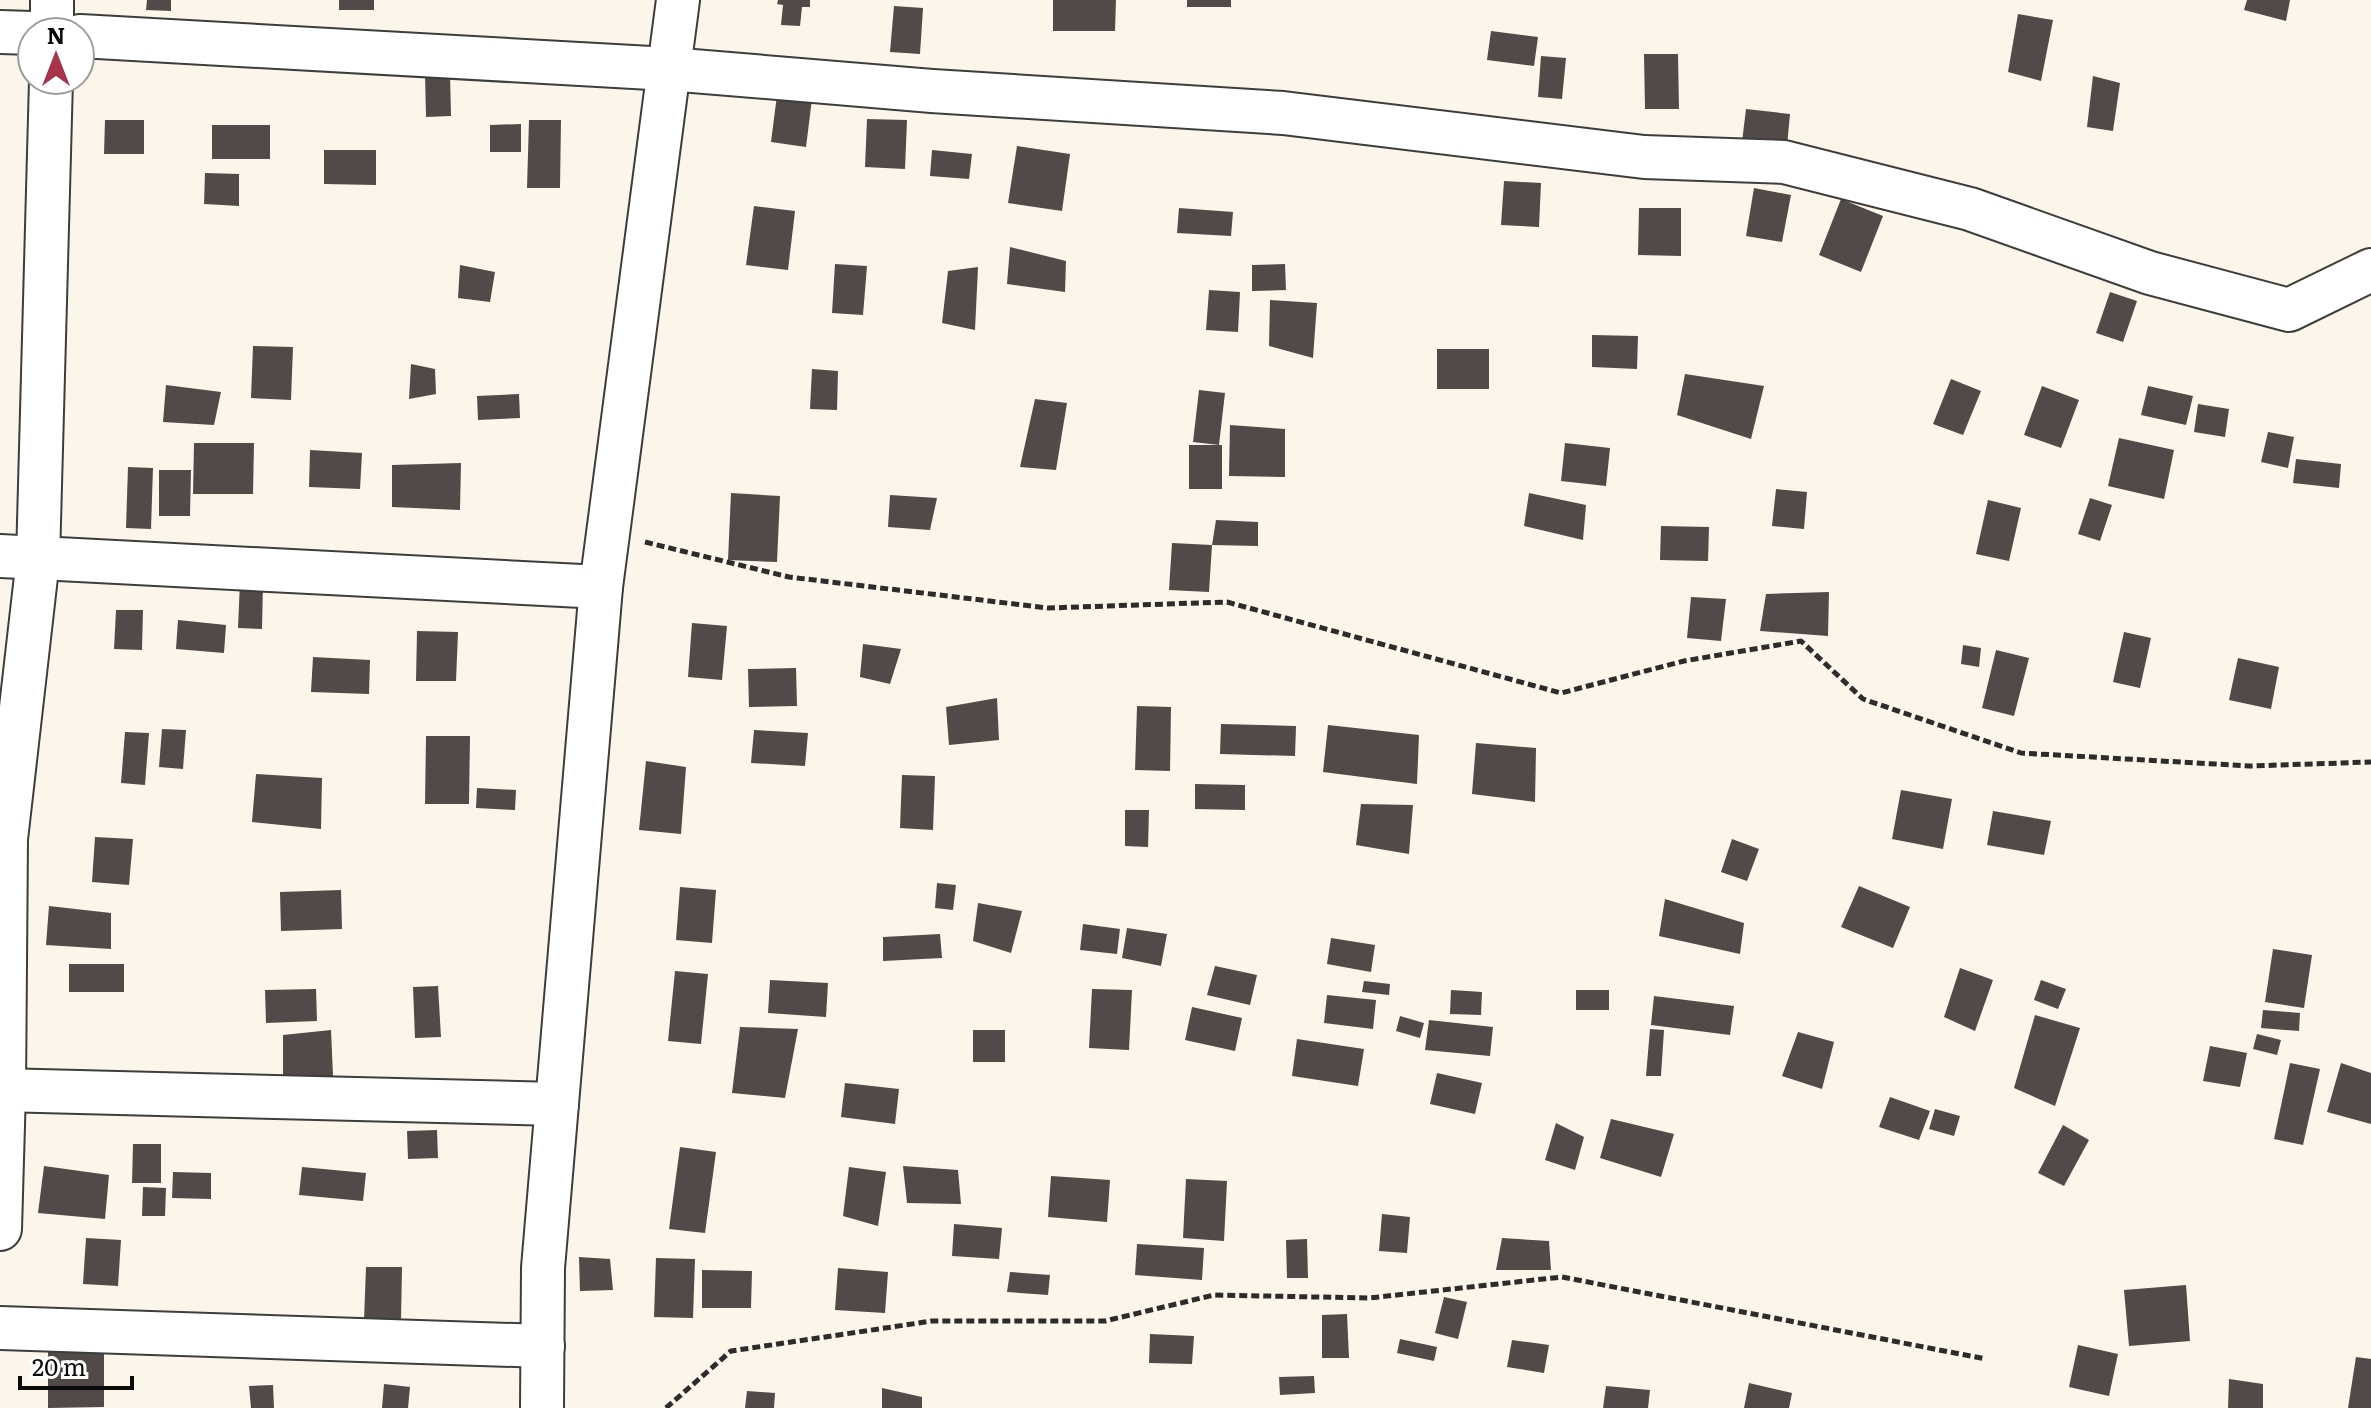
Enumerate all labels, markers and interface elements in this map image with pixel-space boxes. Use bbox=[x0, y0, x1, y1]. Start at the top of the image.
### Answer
north arrow bbox=[16, 16, 96, 96]
text: N bbox=[47, 18, 65, 51]
scale bar bbox=[20, 1340, 132, 1390]
text: 20 m bbox=[32, 1348, 86, 1383]

